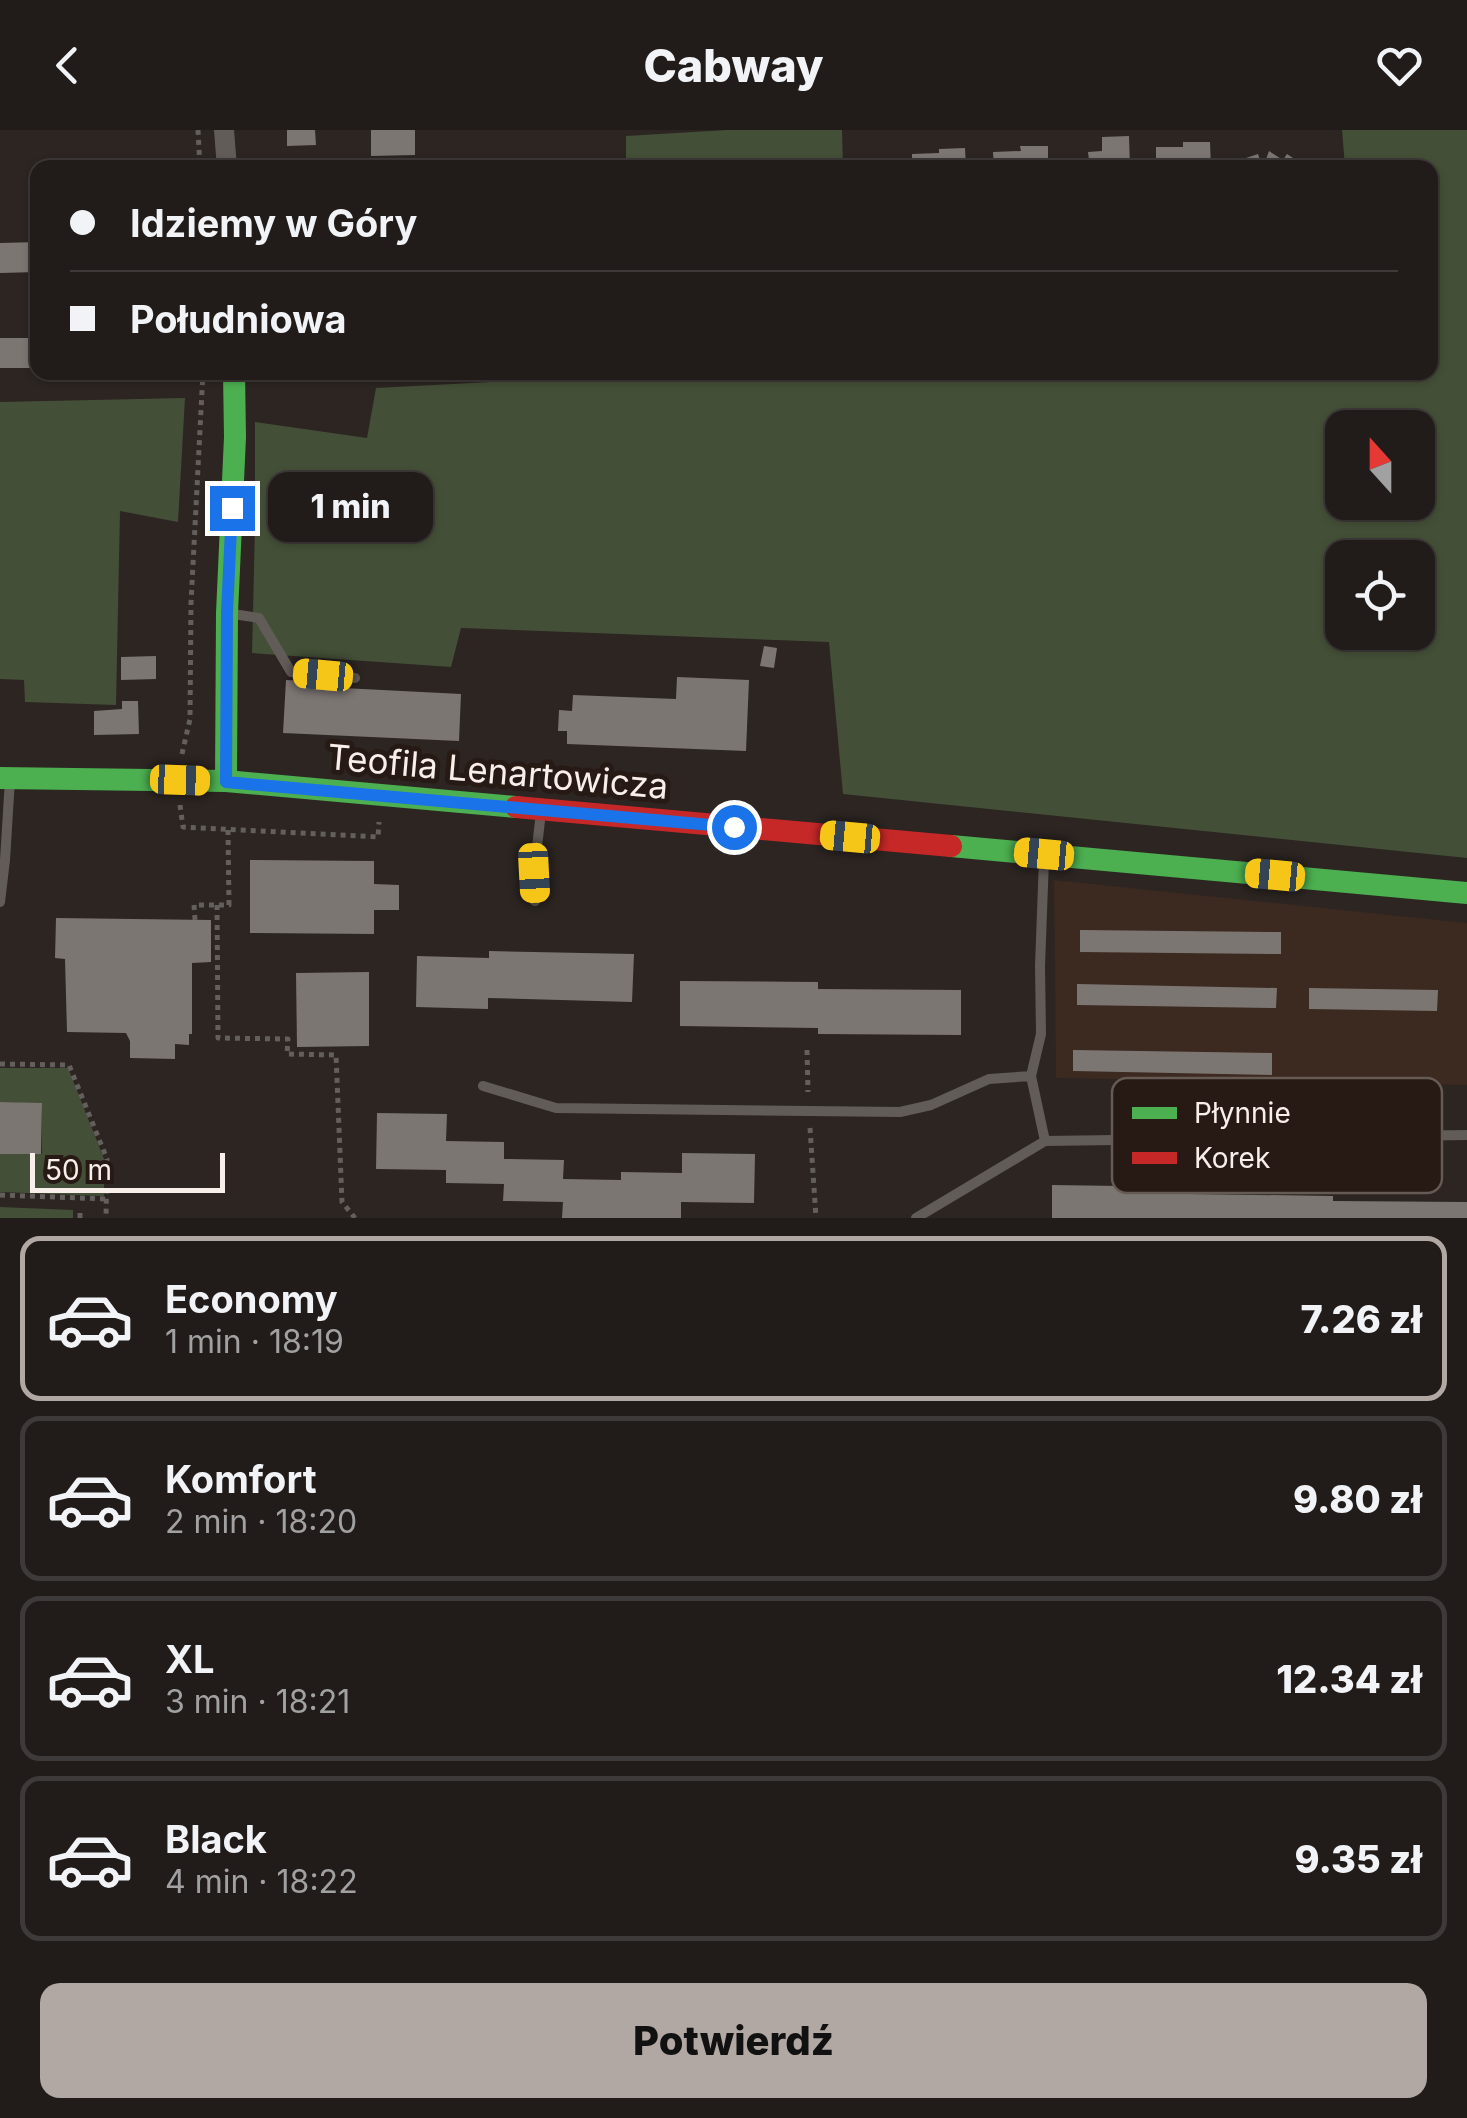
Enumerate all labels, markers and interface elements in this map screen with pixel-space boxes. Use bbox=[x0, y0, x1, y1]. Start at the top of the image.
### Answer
icon: back bbox=[40, 38, 95, 93]
text: Cabway bbox=[643, 38, 824, 93]
icon: heart bbox=[1372, 38, 1427, 93]
text: Idziemy w Góry bbox=[130, 200, 417, 246]
text: Południowa bbox=[130, 296, 347, 342]
north arrow bbox=[1325, 410, 1435, 520]
map controls bbox=[1325, 410, 1435, 650]
callout: 1 min bbox=[267, 473, 432, 543]
route end bbox=[210, 486, 255, 531]
text: 1 min bbox=[310, 487, 391, 526]
button: locate bbox=[1325, 540, 1435, 650]
car bbox=[292, 657, 354, 693]
street label: Teofila Lenartowicza bbox=[326, 735, 670, 807]
car bbox=[149, 764, 211, 796]
route start bbox=[712, 805, 757, 850]
car bbox=[819, 819, 881, 855]
car bbox=[1013, 836, 1075, 872]
car bbox=[517, 842, 551, 904]
car bbox=[1244, 857, 1306, 893]
legend bbox=[1112, 1078, 1442, 1193]
text: Płynnie bbox=[1194, 1096, 1291, 1130]
text: Korek bbox=[1194, 1141, 1270, 1175]
scale bar bbox=[30, 1148, 225, 1192]
text: 50 m bbox=[45, 1153, 112, 1187]
icon: car bbox=[45, 1274, 135, 1364]
text: Economy bbox=[165, 1276, 338, 1322]
text: 7.26 zł bbox=[1300, 1296, 1422, 1342]
text: 1 min · 18:19 bbox=[165, 1322, 344, 1361]
icon: car bbox=[45, 1454, 135, 1544]
text: Komfort bbox=[165, 1456, 317, 1502]
text: 9.80 zł bbox=[1293, 1476, 1422, 1522]
text: 2 min · 18:20 bbox=[165, 1502, 357, 1541]
icon: car bbox=[45, 1634, 135, 1724]
text: XL bbox=[165, 1636, 215, 1682]
text: 12.34 zł bbox=[1276, 1656, 1422, 1702]
text: 3 min · 18:21 bbox=[165, 1682, 350, 1721]
icon: car bbox=[45, 1814, 135, 1904]
text: Black bbox=[165, 1816, 267, 1862]
text: 9.35 zł bbox=[1295, 1836, 1422, 1882]
text: 4 min · 18:22 bbox=[165, 1862, 358, 1901]
button: Potwierdź bbox=[40, 1983, 1427, 2098]

